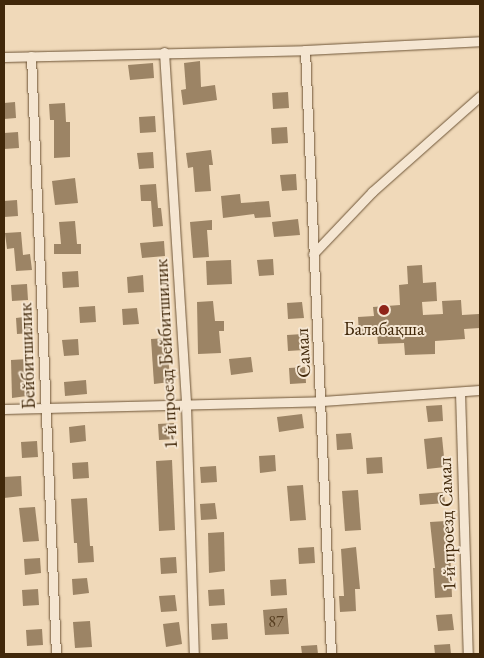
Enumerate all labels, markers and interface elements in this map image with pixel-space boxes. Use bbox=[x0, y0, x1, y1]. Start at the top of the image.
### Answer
street label: 1-й проезд Бейбитшилик bbox=[150, 258, 182, 450]
street label: Бейбитшилик bbox=[14, 302, 40, 410]
marker: Балабақша bbox=[378, 304, 390, 316]
place label: Балабақша bbox=[343, 318, 425, 340]
street label: Самал bbox=[290, 328, 316, 378]
street label: 1-й проезд Самал bbox=[433, 457, 461, 591]
house number: 87 bbox=[268, 612, 284, 632]

